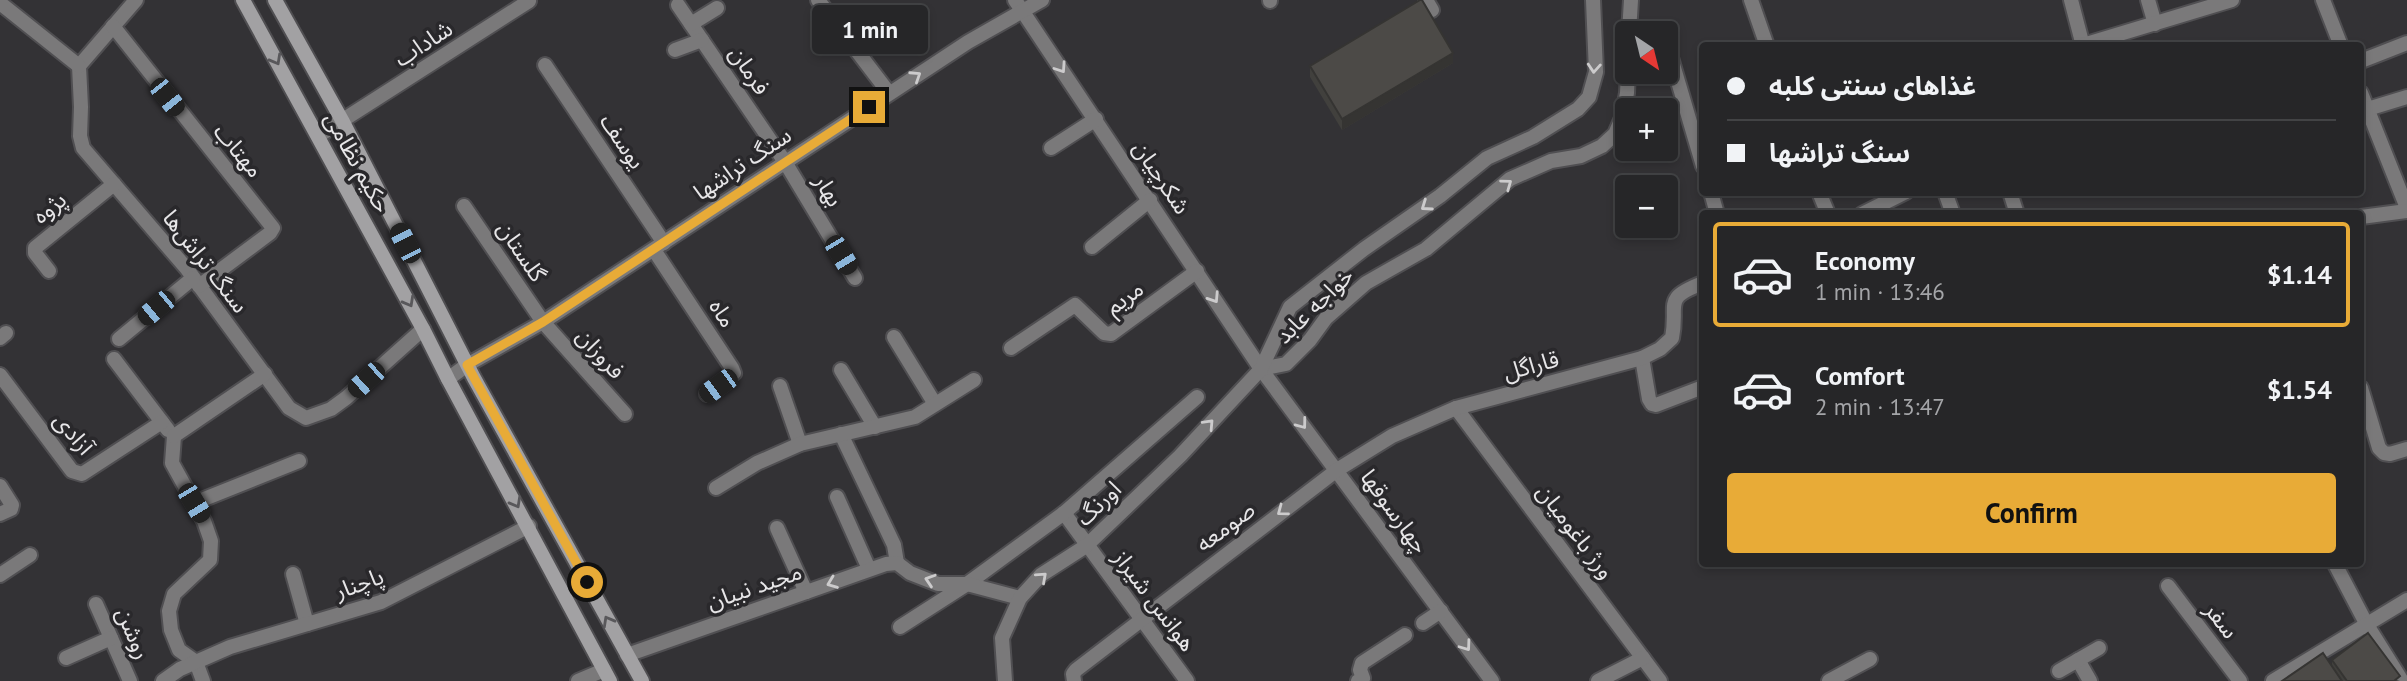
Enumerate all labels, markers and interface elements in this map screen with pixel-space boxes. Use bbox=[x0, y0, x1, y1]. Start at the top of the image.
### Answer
callout: 1 min bbox=[811, 6, 927, 55]
street label: شاداب bbox=[388, 13, 458, 73]
text: 1 min bbox=[842, 15, 898, 44]
north arrow bbox=[1615, 21, 1678, 84]
map controls bbox=[1615, 21, 1678, 238]
street label: فرمان bbox=[723, 40, 777, 100]
one-way arrow bbox=[268, 53, 281, 65]
one-way arrow bbox=[1053, 60, 1066, 73]
one-way arrow bbox=[1587, 63, 1602, 74]
text: غذاهای سنتی کلبه bbox=[1769, 69, 1976, 102]
one-way arrow bbox=[908, 72, 921, 85]
car bbox=[146, 74, 189, 120]
route end bbox=[853, 91, 885, 123]
button: + bbox=[1615, 98, 1678, 161]
street label: حکیم نظامی bbox=[316, 106, 398, 219]
street label: یوسف bbox=[594, 108, 652, 174]
street label: مهتاب bbox=[208, 117, 270, 183]
street label: سنگ تراشها bbox=[688, 120, 796, 206]
street label: شکرچیان bbox=[1126, 135, 1197, 220]
text: سنگ تراشها bbox=[1769, 136, 1910, 169]
street label: بهار bbox=[808, 168, 850, 212]
button: − bbox=[1615, 175, 1678, 238]
one-way arrow bbox=[1500, 179, 1512, 192]
street label: پژوه bbox=[26, 185, 73, 230]
one-way arrow bbox=[1421, 198, 1434, 210]
street label: سنگ تراش‌ها bbox=[157, 204, 255, 318]
street label: گلستان bbox=[491, 215, 553, 287]
car bbox=[387, 220, 424, 266]
car bbox=[822, 232, 861, 278]
icon: car bbox=[1731, 243, 1794, 306]
text: Economy bbox=[1815, 244, 1915, 277]
text: $1.14 bbox=[2267, 258, 2332, 291]
street label: خواجه عابد bbox=[1269, 261, 1359, 349]
street label: مریم bbox=[1099, 273, 1151, 323]
text: 1 min · 13:46 bbox=[1815, 277, 1945, 306]
car bbox=[134, 286, 179, 330]
one-way arrow bbox=[1206, 290, 1219, 303]
street label: ماه bbox=[703, 293, 743, 333]
one-way arrow bbox=[401, 295, 414, 307]
street label: فروزان bbox=[571, 321, 631, 385]
street label: قاراگل bbox=[1500, 344, 1562, 386]
car bbox=[344, 358, 389, 402]
icon: car bbox=[1731, 358, 1794, 421]
text: Comfort bbox=[1815, 359, 1905, 392]
car bbox=[695, 365, 742, 407]
text: $1.54 bbox=[2267, 373, 2332, 406]
text: 2 min · 13:47 bbox=[1815, 392, 1945, 421]
street label: آزادی bbox=[48, 406, 101, 461]
one-way arrow bbox=[1294, 416, 1306, 429]
one-way arrow bbox=[1201, 419, 1214, 432]
street label: چهارسوقها bbox=[1354, 463, 1435, 559]
button: Confirm bbox=[1727, 473, 2336, 553]
street label: اورنگ bbox=[1069, 474, 1127, 532]
street label: ورژ باغومیان bbox=[1531, 478, 1621, 584]
car bbox=[175, 480, 214, 526]
street label: صومعه bbox=[1190, 494, 1260, 558]
one-way arrow bbox=[508, 496, 521, 508]
one-way arrow bbox=[1277, 503, 1290, 516]
street label: هوانس شیراز bbox=[1107, 543, 1203, 657]
street label: مجید نبیان bbox=[703, 556, 805, 616]
street label: پاچنار bbox=[330, 561, 388, 607]
route start bbox=[571, 566, 603, 598]
one-way arrow bbox=[1033, 572, 1046, 585]
one-way arrow bbox=[826, 574, 838, 588]
one-way arrow bbox=[924, 574, 936, 588]
street label: سفر bbox=[2198, 595, 2245, 644]
street label: روشن bbox=[110, 603, 158, 663]
one-way arrow bbox=[603, 616, 616, 629]
one-way arrow bbox=[1458, 638, 1471, 651]

